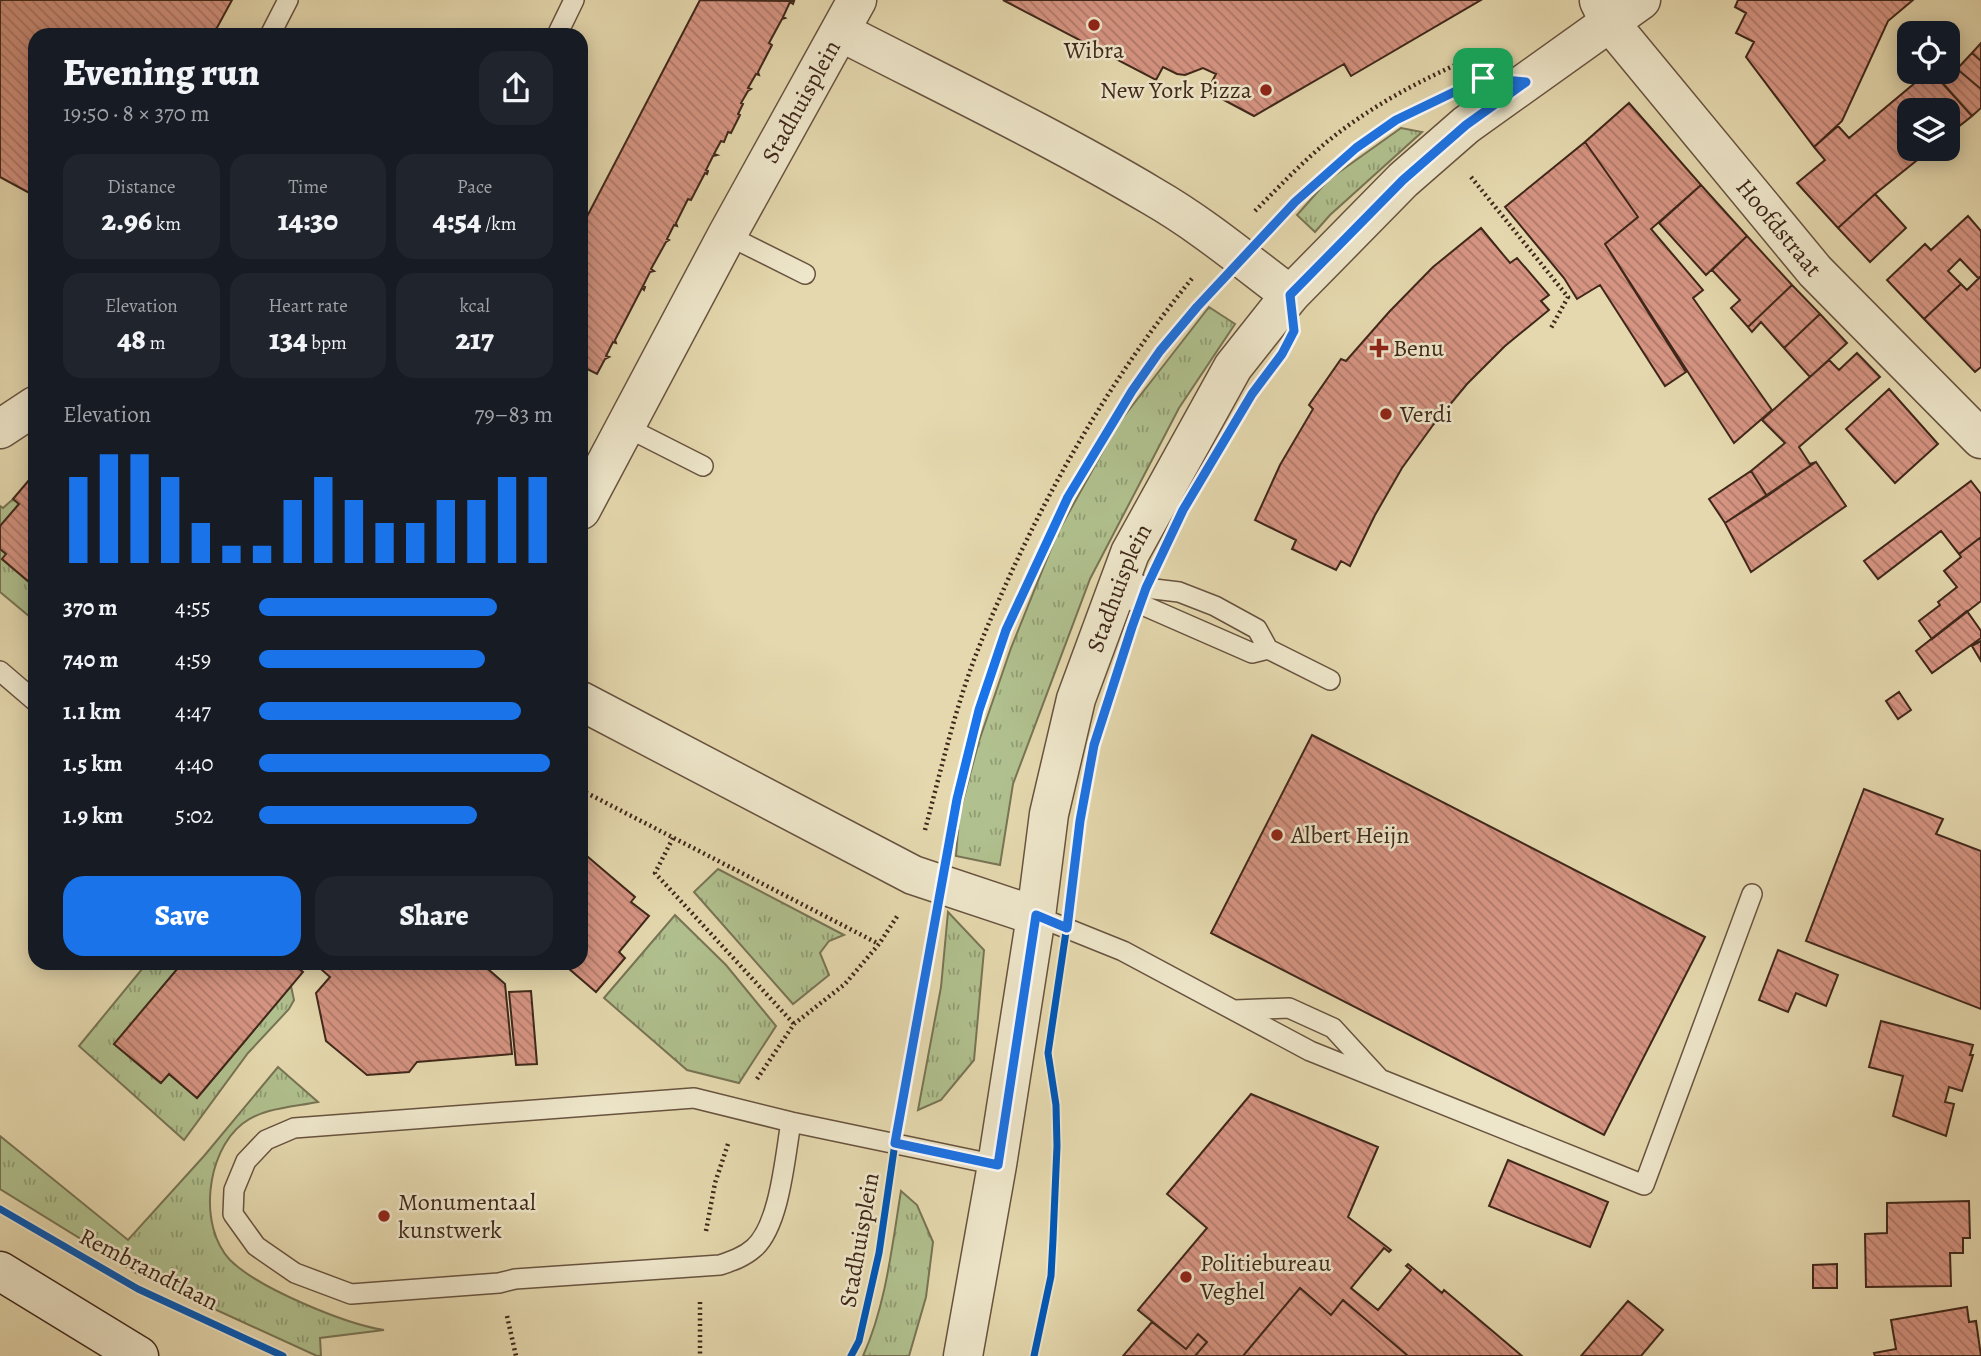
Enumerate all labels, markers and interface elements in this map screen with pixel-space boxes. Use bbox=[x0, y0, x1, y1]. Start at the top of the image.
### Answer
marker: Wibra bbox=[1086, 17, 1102, 33]
map controls bbox=[1897, 21, 1960, 161]
button: locate bbox=[1897, 21, 1960, 84]
street label: Stadhuisplein bbox=[754, 34, 848, 169]
place label: Wibra bbox=[1063, 34, 1125, 66]
text: Evening run bbox=[63, 46, 260, 98]
pin bbox=[1453, 48, 1513, 108]
button: share bbox=[479, 51, 553, 125]
icon: arrive bbox=[1464, 59, 1502, 97]
place label: New York Pizza bbox=[1100, 74, 1253, 106]
marker: New York Pizza bbox=[1258, 82, 1274, 98]
text: 19:50 · 8 × 370 m bbox=[63, 98, 210, 129]
button: layers bbox=[1897, 98, 1960, 161]
street label: Hoofdstraat bbox=[1729, 172, 1829, 284]
text: Distance bbox=[107, 174, 175, 200]
text: Time bbox=[288, 174, 328, 200]
text: Pace bbox=[457, 174, 492, 200]
text: 2.96 bbox=[102, 200, 152, 240]
text: 14:30 bbox=[278, 200, 338, 240]
text: 4:54 bbox=[433, 200, 481, 240]
text: km bbox=[152, 211, 181, 237]
text: /km bbox=[481, 211, 517, 237]
text: Elevation bbox=[105, 293, 178, 319]
text: Heart rate bbox=[268, 293, 348, 319]
text: kcal bbox=[459, 293, 490, 319]
text: 48 bbox=[117, 319, 146, 359]
text: 134 bbox=[269, 319, 308, 359]
text: 217 bbox=[455, 319, 494, 359]
text: m bbox=[146, 330, 165, 356]
text: bpm bbox=[308, 330, 347, 356]
place label: Benu bbox=[1393, 332, 1444, 364]
marker: Benu bbox=[1371, 340, 1387, 356]
place label: Verdi bbox=[1399, 398, 1452, 430]
text: Elevation bbox=[63, 399, 151, 430]
text: 79–83 m bbox=[474, 399, 553, 430]
marker: Verdi bbox=[1378, 406, 1394, 422]
street label: Stadhuisplein bbox=[1079, 518, 1159, 657]
text: 370 m bbox=[63, 592, 118, 623]
text: 4:55 bbox=[175, 592, 211, 623]
text: 740 m bbox=[63, 644, 118, 675]
text: 4:59 bbox=[175, 644, 211, 675]
text: 1.1 km bbox=[63, 696, 121, 727]
text: 4:47 bbox=[175, 696, 211, 727]
text: 1.5 km bbox=[63, 748, 123, 779]
text: 4:40 bbox=[175, 748, 214, 779]
text: 1.9 km bbox=[63, 800, 123, 831]
text: 5:02 bbox=[175, 800, 214, 831]
place label: Albert Heijn bbox=[1290, 819, 1410, 851]
marker: Albert Heijn bbox=[1269, 827, 1285, 843]
button: Save bbox=[63, 876, 301, 956]
button: Share bbox=[315, 876, 553, 956]
street label: Stadhuisplein bbox=[831, 1170, 887, 1310]
place label: Monumentaal kunstwerk bbox=[398, 1186, 536, 1246]
marker: Monumentaal kunstwerk bbox=[376, 1208, 392, 1224]
street label: Rembrandtlaan bbox=[74, 1220, 224, 1318]
place label: Politiebureau Veghel bbox=[1199, 1247, 1331, 1307]
marker: Politiebureau Veghel bbox=[1178, 1269, 1194, 1285]

